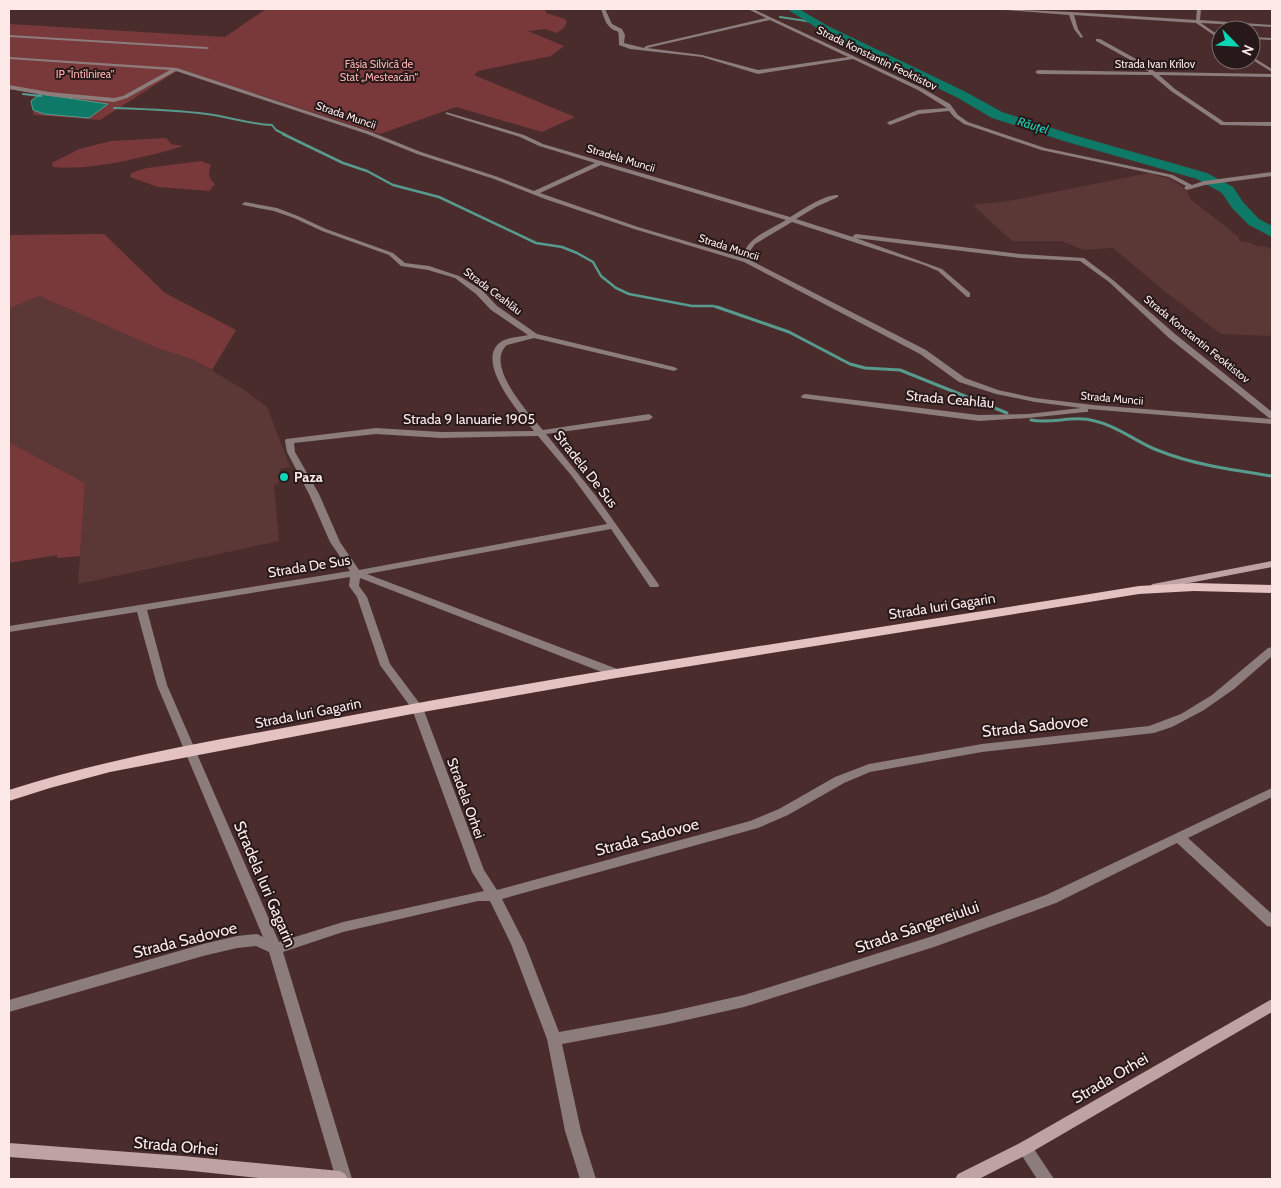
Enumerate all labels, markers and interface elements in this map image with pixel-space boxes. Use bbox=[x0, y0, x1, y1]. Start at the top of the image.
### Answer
north arrow bbox=[1211, 20, 1261, 70]
street label: Strada Konstantin Feoktistov bbox=[814, 23, 940, 94]
text: N bbox=[1238, 42, 1258, 58]
park label: Fâșia Silvică de Stat „Mesteacăn“ bbox=[340, 57, 418, 84]
street label: Strada Ivan Krîlov bbox=[1115, 57, 1196, 71]
park label: IP "Întîlnirea" bbox=[56, 67, 115, 81]
street label: Strada Muncii bbox=[314, 98, 378, 132]
water label: Răuțel bbox=[1016, 113, 1050, 137]
street label: Stradela Muncii bbox=[585, 141, 657, 175]
street label: Strada Muncii bbox=[697, 231, 761, 263]
street label: Strada Ceahlău bbox=[461, 264, 525, 318]
street label: Strada Konstantin Feoktistov bbox=[1141, 292, 1253, 386]
street label: Strada Ceahlău bbox=[905, 386, 995, 412]
street label: Strada Muncii bbox=[1080, 388, 1144, 408]
street label: Strada 9 Ianuarie 1905 bbox=[403, 410, 535, 428]
street label: Stradela De Sus bbox=[550, 427, 622, 512]
place label: Paza bbox=[294, 468, 323, 486]
marker: Paza bbox=[278, 471, 290, 483]
street label: Strada De Sus bbox=[267, 551, 352, 581]
street label: Strada Iuri Gagarin bbox=[887, 589, 997, 623]
street label: Strada Iuri Gagarin bbox=[253, 694, 363, 732]
street label: Strada Sadovoe bbox=[981, 711, 1089, 741]
street label: Stradela Orhei bbox=[443, 755, 489, 841]
street label: Strada Sadovoe bbox=[593, 814, 701, 860]
street label: Stradela Iuri Gagarin bbox=[230, 818, 300, 950]
street label: Strada Sângereiului bbox=[853, 897, 981, 957]
street label: Strada Sadovoe bbox=[131, 918, 239, 962]
street label: Strada Orhei bbox=[1069, 1049, 1151, 1107]
street label: Strada Orhei bbox=[133, 1133, 219, 1159]

